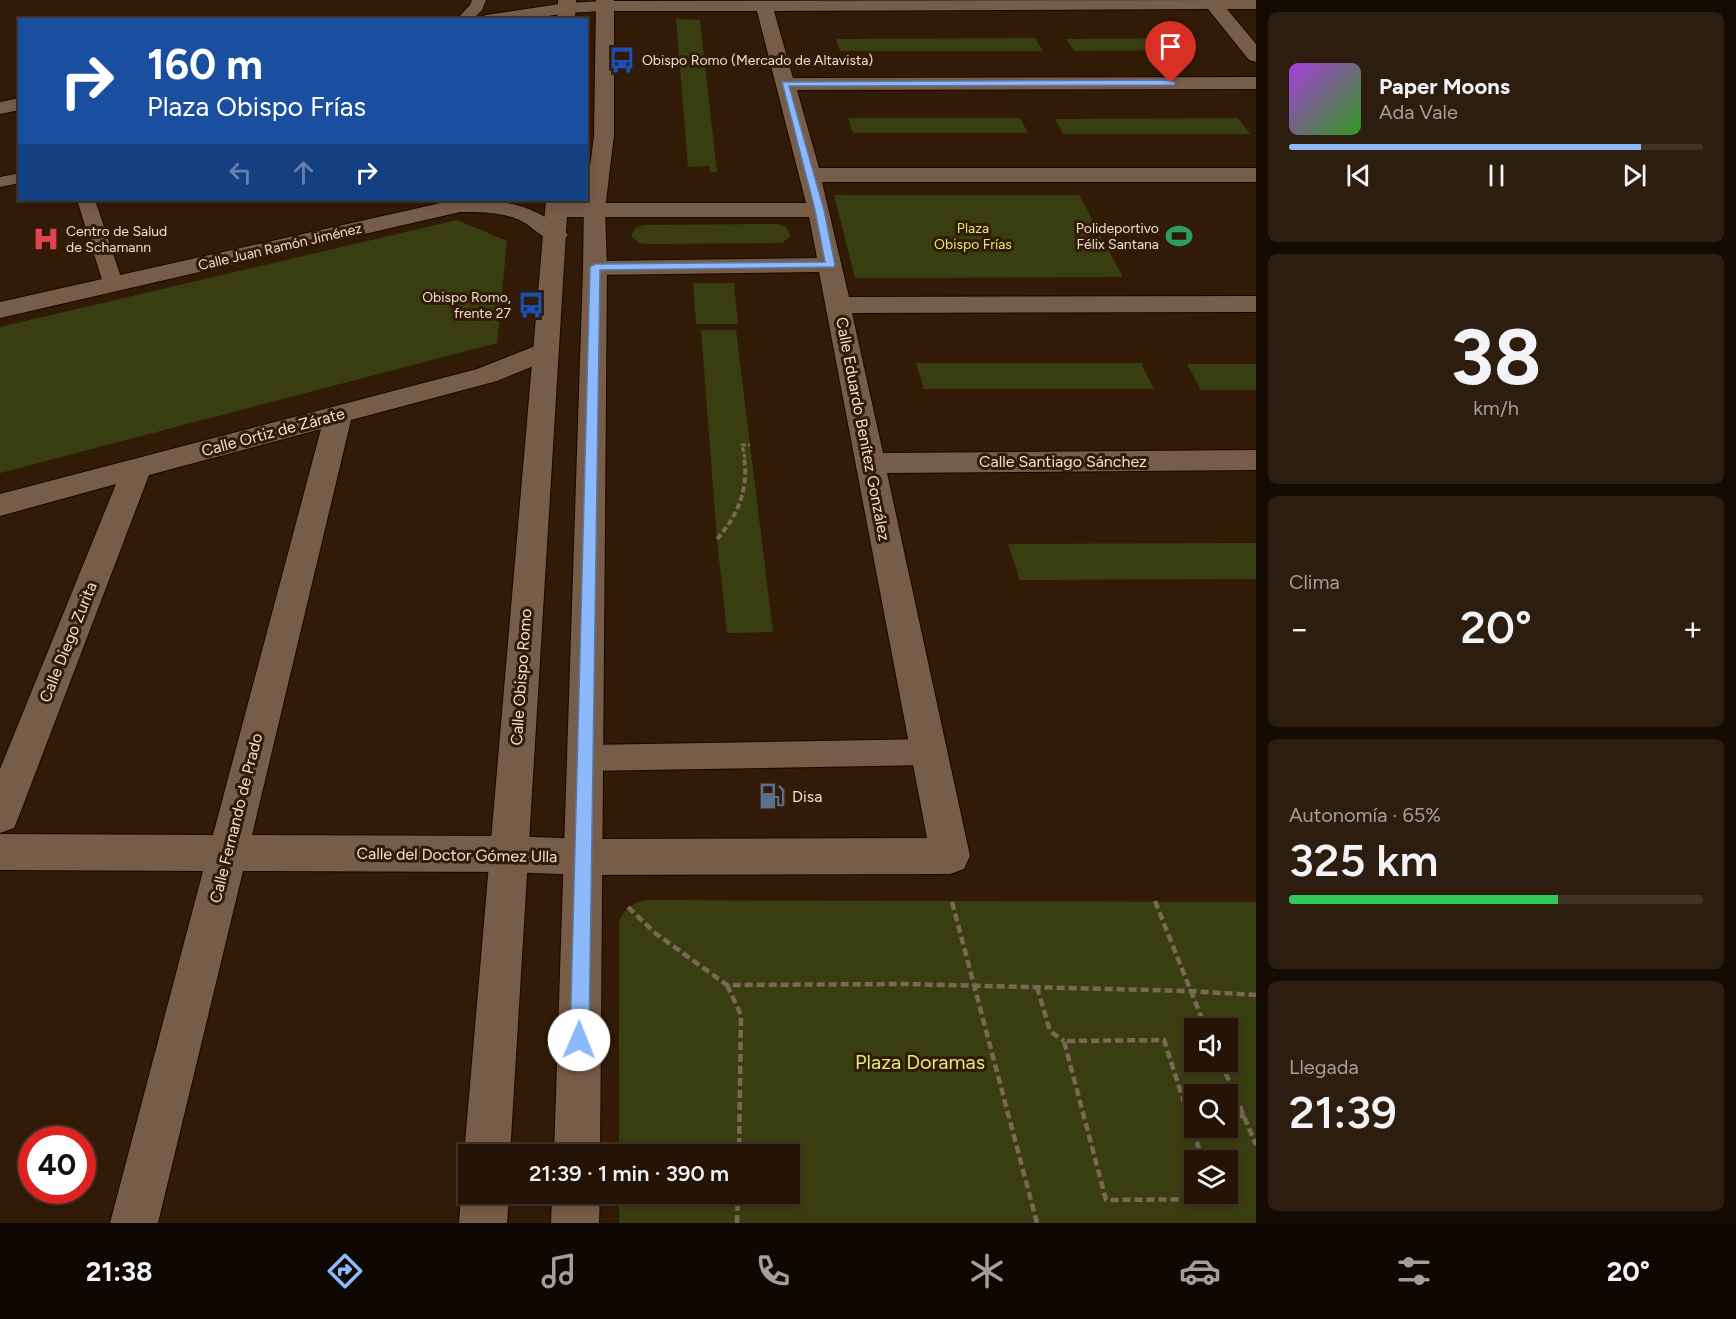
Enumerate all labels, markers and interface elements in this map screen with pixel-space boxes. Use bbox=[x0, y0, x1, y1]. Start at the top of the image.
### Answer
pin bbox=[1145, 21, 1196, 83]
icon: arrive bbox=[1154, 30, 1187, 63]
text: 160 m bbox=[147, 39, 263, 90]
icon: right bbox=[48, 42, 126, 120]
bus stop icon: Obispo Romo (Mercado de Altavista) bbox=[607, 45, 637, 75]
place label: Obispo Romo (Mercado de Altavista) bbox=[642, 52, 873, 69]
text: Paper Moons bbox=[1379, 73, 1510, 100]
text: Plaza Obispo Frías bbox=[147, 90, 366, 123]
text: Ada Vale bbox=[1379, 100, 1458, 124]
icon: left bbox=[224, 156, 257, 189]
icon: ahead bbox=[287, 156, 320, 189]
icon: right bbox=[350, 156, 383, 189]
icon: previous bbox=[1342, 159, 1375, 192]
icon: pause bbox=[1480, 159, 1513, 192]
icon: next bbox=[1618, 159, 1651, 192]
street label: Calle Juan Ramón Jiménez bbox=[196, 220, 364, 274]
park label: Plaza Obispo Frías bbox=[934, 220, 1012, 253]
place label: Polideportivo Félix Santana bbox=[1076, 220, 1159, 253]
sports icon: Polideportivo Félix Santana bbox=[1164, 221, 1194, 251]
place label: Centro de Salud de Schamann bbox=[66, 223, 167, 256]
hospital icon: Centro de Salud de Schamann bbox=[31, 224, 61, 254]
place label: Obispo Romo, frente 27 bbox=[422, 289, 511, 322]
bus stop icon: Obispo Romo, frente 27 bbox=[516, 290, 546, 320]
text: 38 bbox=[1450, 310, 1542, 404]
street label: Calle Eduardo Benítez González bbox=[832, 315, 894, 543]
text: km/h bbox=[1473, 396, 1519, 420]
street label: Calle Ortiz de Zárate bbox=[199, 404, 347, 460]
street label: Calle Santiago Sánchez bbox=[979, 452, 1147, 471]
text: Clima bbox=[1289, 570, 1340, 594]
street label: Calle Diego Zurita bbox=[35, 579, 101, 705]
text: 20° bbox=[1460, 600, 1532, 654]
street label: Calle Obispo Romo bbox=[507, 608, 535, 746]
text: − bbox=[1289, 609, 1310, 648]
text: + bbox=[1682, 609, 1703, 648]
street label: Calle Fernando de Prado bbox=[206, 731, 266, 905]
fuel station icon: Disa bbox=[757, 781, 787, 811]
place label: Disa bbox=[792, 787, 822, 806]
text: Autonomía · 65% bbox=[1289, 803, 1441, 827]
text: 325 km bbox=[1289, 833, 1439, 887]
street label: Calle del Doctor Gómez Ulla bbox=[356, 844, 558, 866]
position arrow bbox=[547, 1008, 611, 1072]
map controls bbox=[1184, 1018, 1238, 1204]
button: sound bbox=[1184, 1018, 1238, 1072]
park label: Plaza Doramas bbox=[855, 1050, 985, 1074]
text: Llegada bbox=[1289, 1055, 1359, 1079]
button: search bbox=[1184, 1084, 1238, 1138]
text: 21:39 bbox=[1289, 1085, 1397, 1139]
speed limit sign: 40 bbox=[18, 1126, 96, 1204]
button: layers bbox=[1184, 1150, 1238, 1204]
text: 21:39 · 1 min · 390 m bbox=[529, 1160, 729, 1187]
icon: directions bbox=[324, 1250, 366, 1292]
icon: music bbox=[538, 1250, 580, 1292]
icon: phone bbox=[752, 1250, 794, 1292]
icon: climate bbox=[966, 1250, 1008, 1292]
icon: car bbox=[1179, 1250, 1221, 1292]
icon: filters bbox=[1393, 1250, 1435, 1292]
text: 21:38 bbox=[86, 1255, 153, 1288]
text: 20° bbox=[1607, 1255, 1650, 1288]

